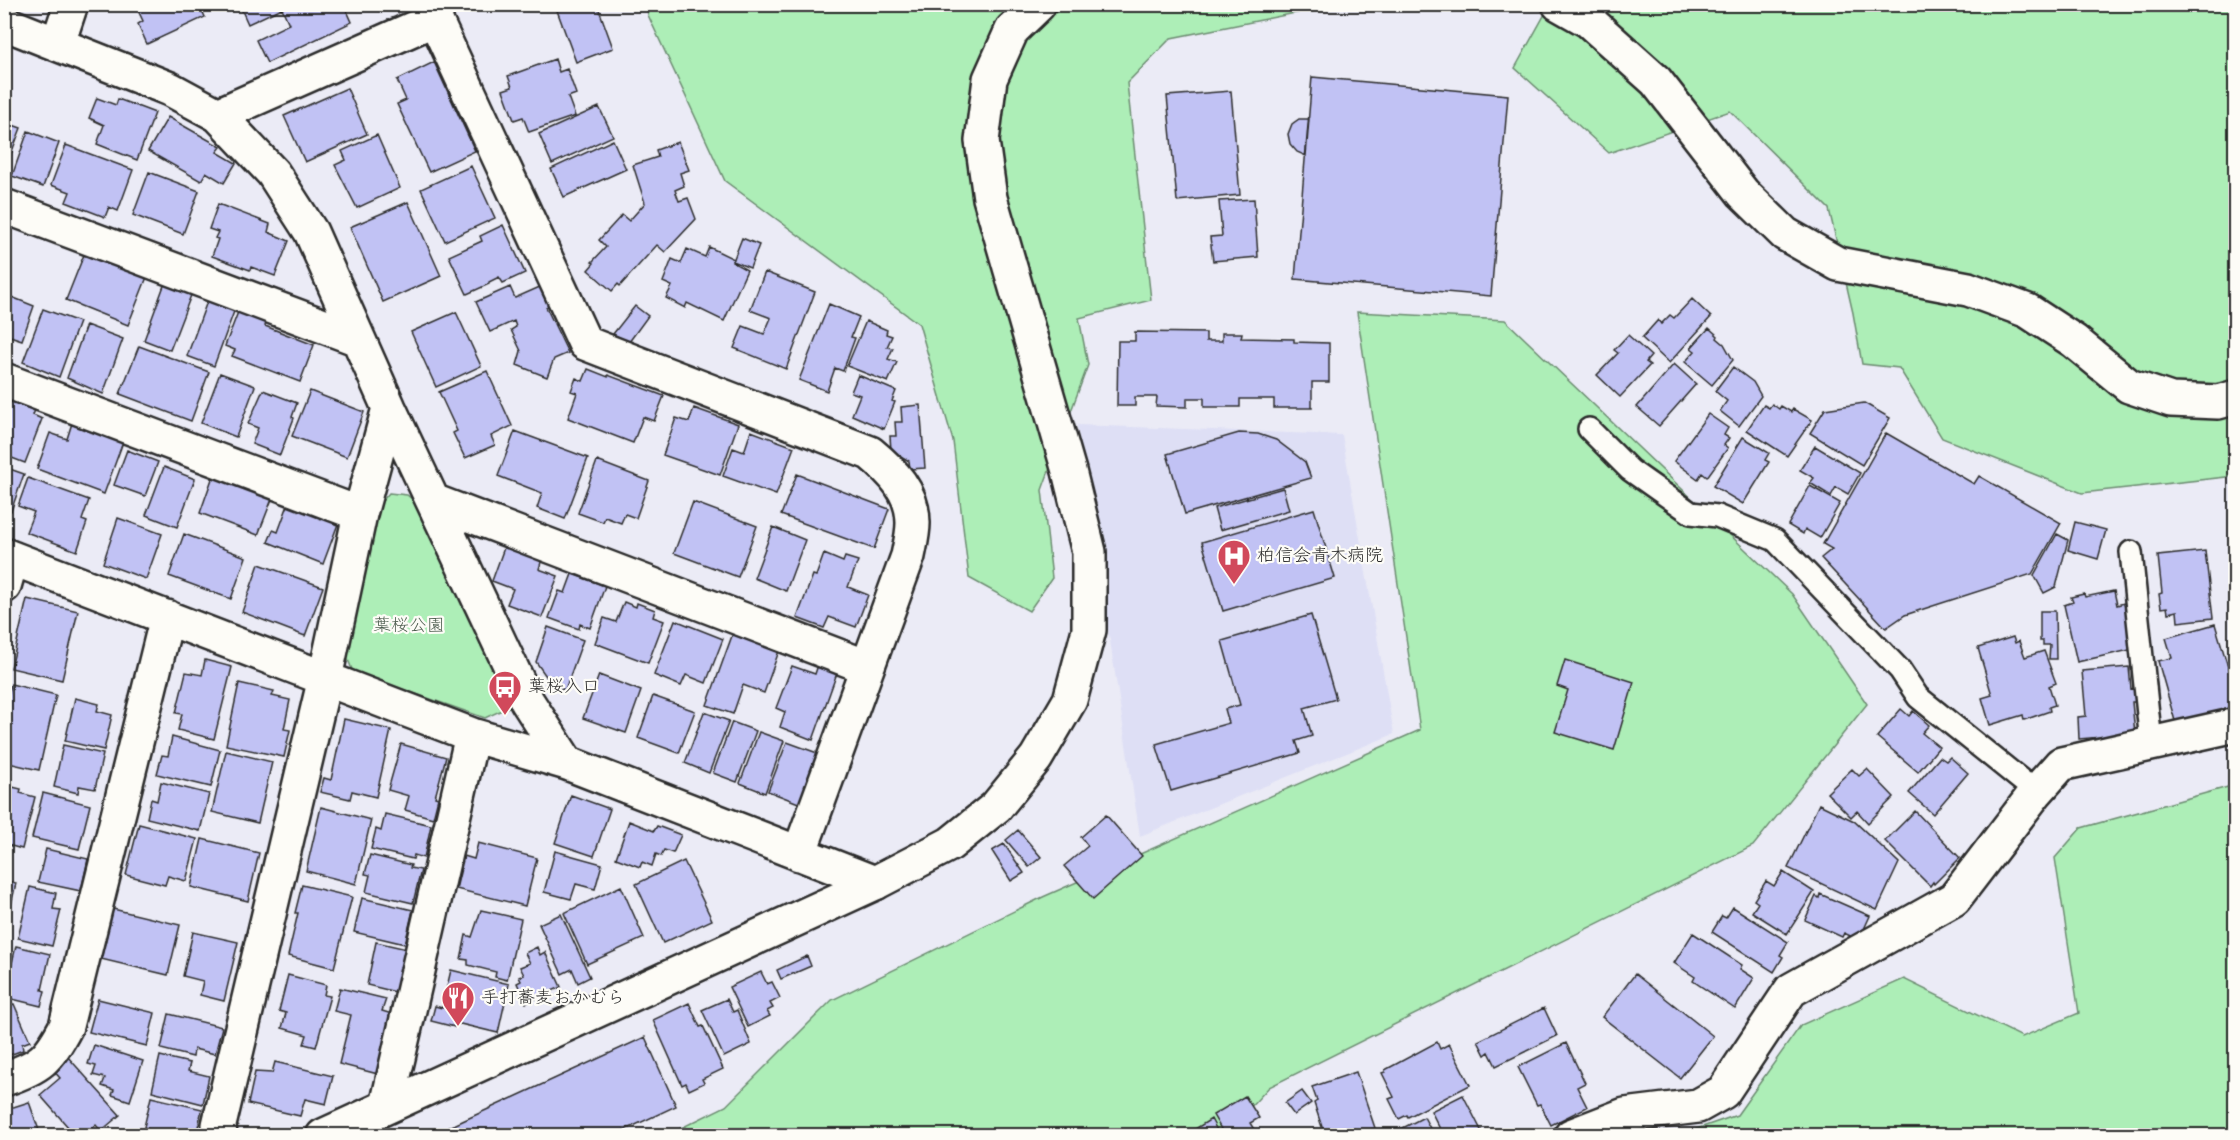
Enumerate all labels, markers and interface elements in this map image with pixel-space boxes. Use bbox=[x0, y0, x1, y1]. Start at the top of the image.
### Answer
hospital icon: 柏信会青木病院 bbox=[1216, 538, 1252, 585]
place label: 柏信会青木病院 bbox=[1257, 542, 1383, 571]
park label: 葉桜公園 bbox=[373, 612, 445, 641]
bus stop icon: 葉桜入口 bbox=[487, 669, 523, 716]
place label: 葉桜入口 bbox=[528, 673, 600, 702]
restaurant icon: 手打蕎麦おかむら bbox=[440, 980, 476, 1027]
place label: 手打蕎麦おかむら bbox=[481, 984, 625, 1013]

